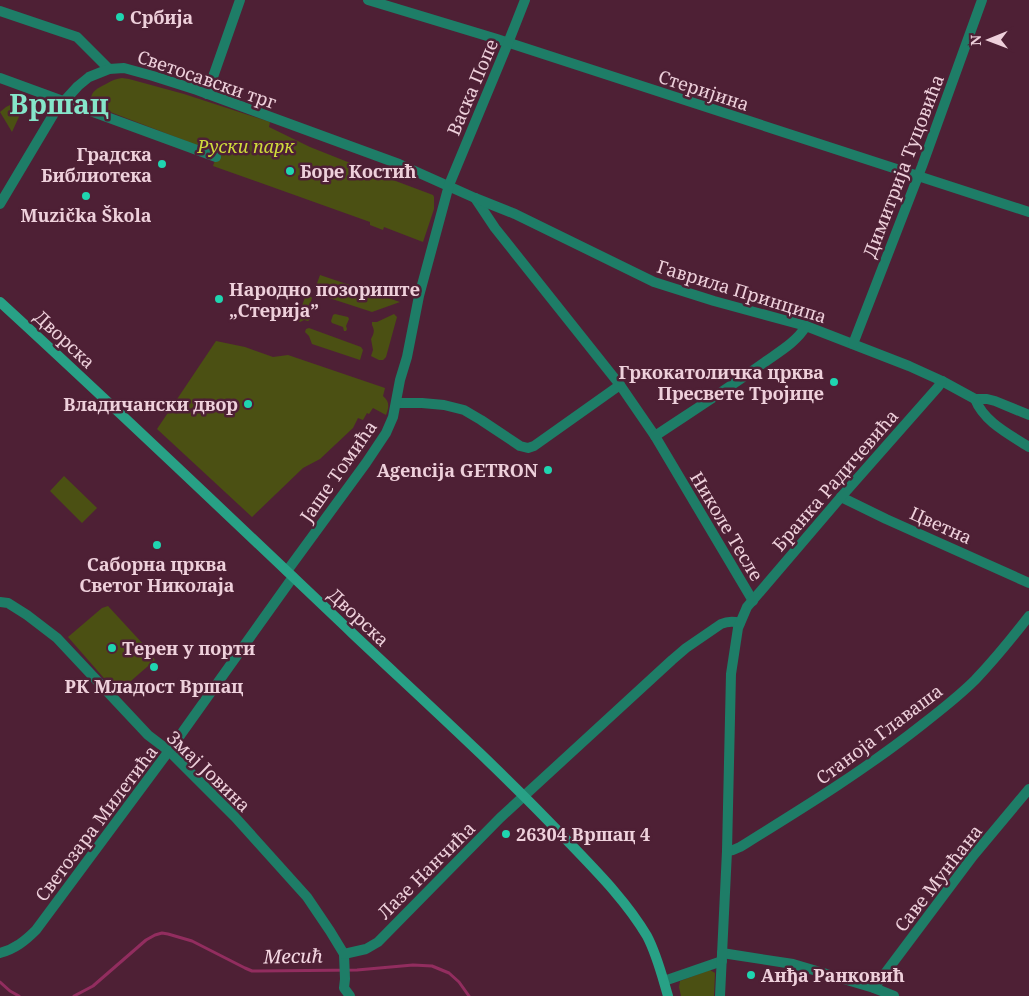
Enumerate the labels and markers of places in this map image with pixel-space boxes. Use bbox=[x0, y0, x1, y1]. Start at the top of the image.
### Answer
place label: Србија bbox=[130, 5, 194, 29]
marker: Србија bbox=[114, 11, 126, 23]
place label: Градска Библиотека bbox=[41, 142, 152, 187]
marker: Градска Библиотека bbox=[156, 158, 168, 170]
place label: Боре Костић bbox=[300, 159, 417, 183]
marker: Боре Костић bbox=[284, 165, 296, 177]
marker: Muzička Škola bbox=[80, 190, 92, 202]
place label: Muzička Škola bbox=[20, 203, 152, 227]
place label: Народно позориште „Стерија” bbox=[229, 277, 420, 322]
marker: Народно позориште „Стерија” bbox=[213, 293, 225, 305]
place label: Гркокатоличка црква Пресвете Тројице bbox=[619, 360, 824, 405]
marker: Гркокатоличка црква Пресвете Тројице bbox=[828, 376, 840, 388]
place label: Владичански двор bbox=[63, 392, 238, 416]
marker: Владичански двор bbox=[242, 398, 254, 410]
place label: Agencija GETRON bbox=[377, 458, 538, 482]
marker: Agencija GETRON bbox=[542, 464, 554, 476]
marker: Саборна црква Светог Николаја bbox=[151, 539, 163, 551]
place label: Саборна црква Светог Николаја bbox=[79, 552, 235, 597]
place label: Терен у порти bbox=[122, 636, 255, 660]
marker: Терен у порти bbox=[106, 642, 118, 654]
marker: РК Младост Вршац bbox=[148, 661, 160, 673]
place label: РК Младост Вршац bbox=[65, 674, 243, 698]
place label: 26304 Вршац 4 bbox=[516, 822, 650, 846]
marker: 26304 Вршац 4 bbox=[500, 828, 512, 840]
place label: Анђа Ранковић bbox=[761, 963, 905, 987]
marker: Анђа Ранковић bbox=[745, 969, 757, 981]

